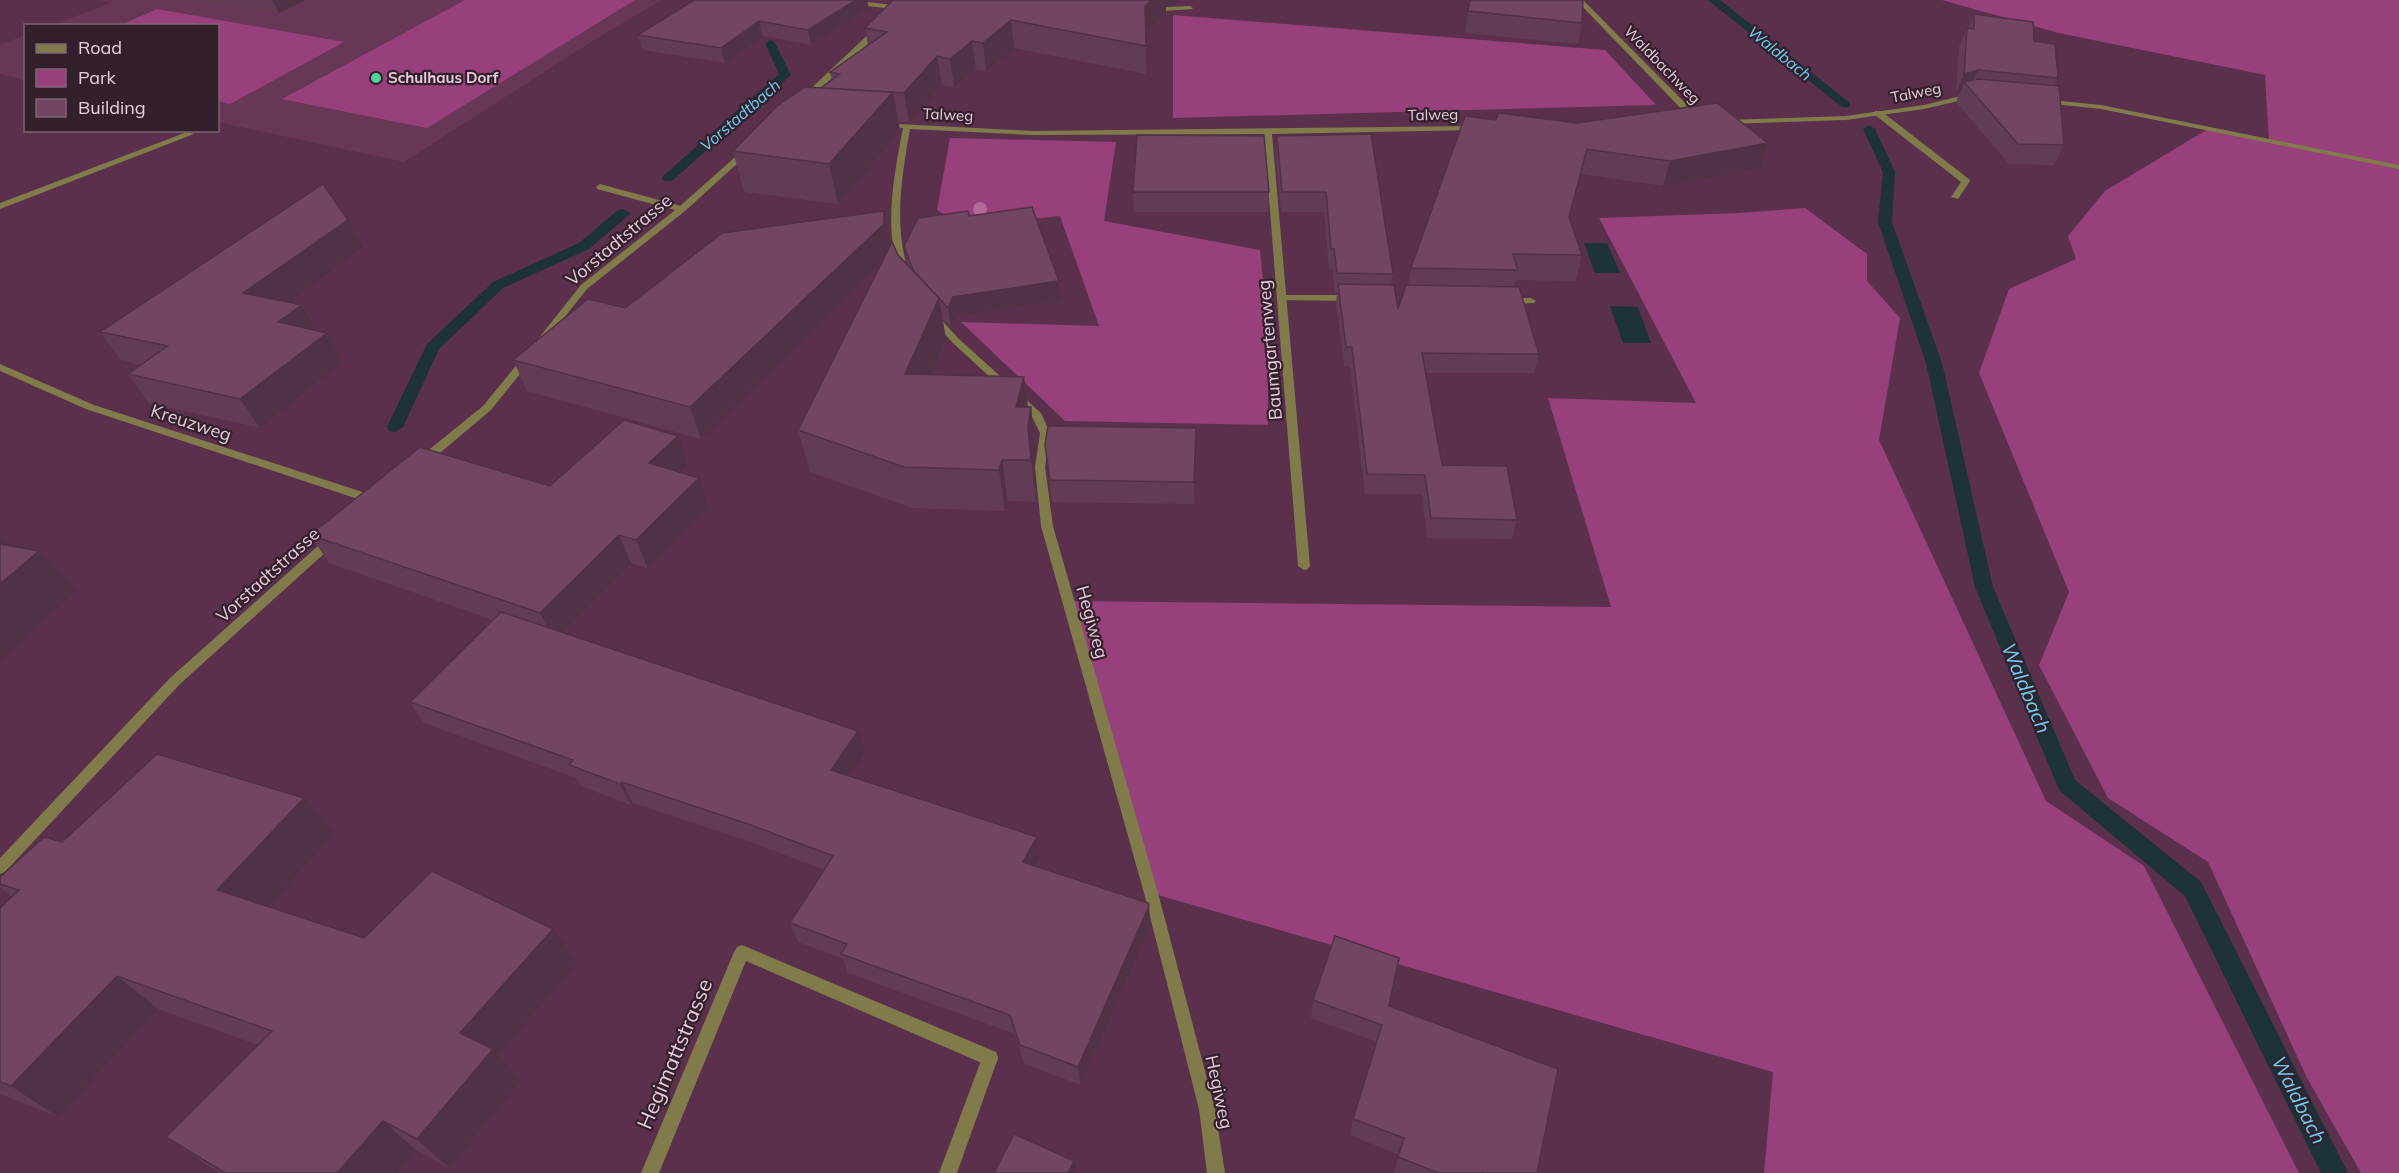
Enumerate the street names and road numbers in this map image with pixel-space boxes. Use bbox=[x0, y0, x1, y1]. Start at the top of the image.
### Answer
street label: Waldbachweg bbox=[1620, 21, 1705, 108]
street label: Talweg bbox=[1889, 78, 1943, 107]
street label: Talweg bbox=[922, 104, 974, 125]
street label: Talweg bbox=[1408, 105, 1458, 124]
street label: Vorstadtstrasse bbox=[561, 189, 676, 291]
street label: Baumgartenweg bbox=[1252, 279, 1287, 421]
street label: Kreuzweg bbox=[148, 399, 234, 446]
street label: Vorstadtstrasse bbox=[211, 522, 324, 627]
street label: Hegiweg bbox=[1071, 583, 1114, 661]
street label: Hegimattstrasse bbox=[631, 975, 717, 1133]
street label: Hegiweg bbox=[1200, 1053, 1239, 1131]

